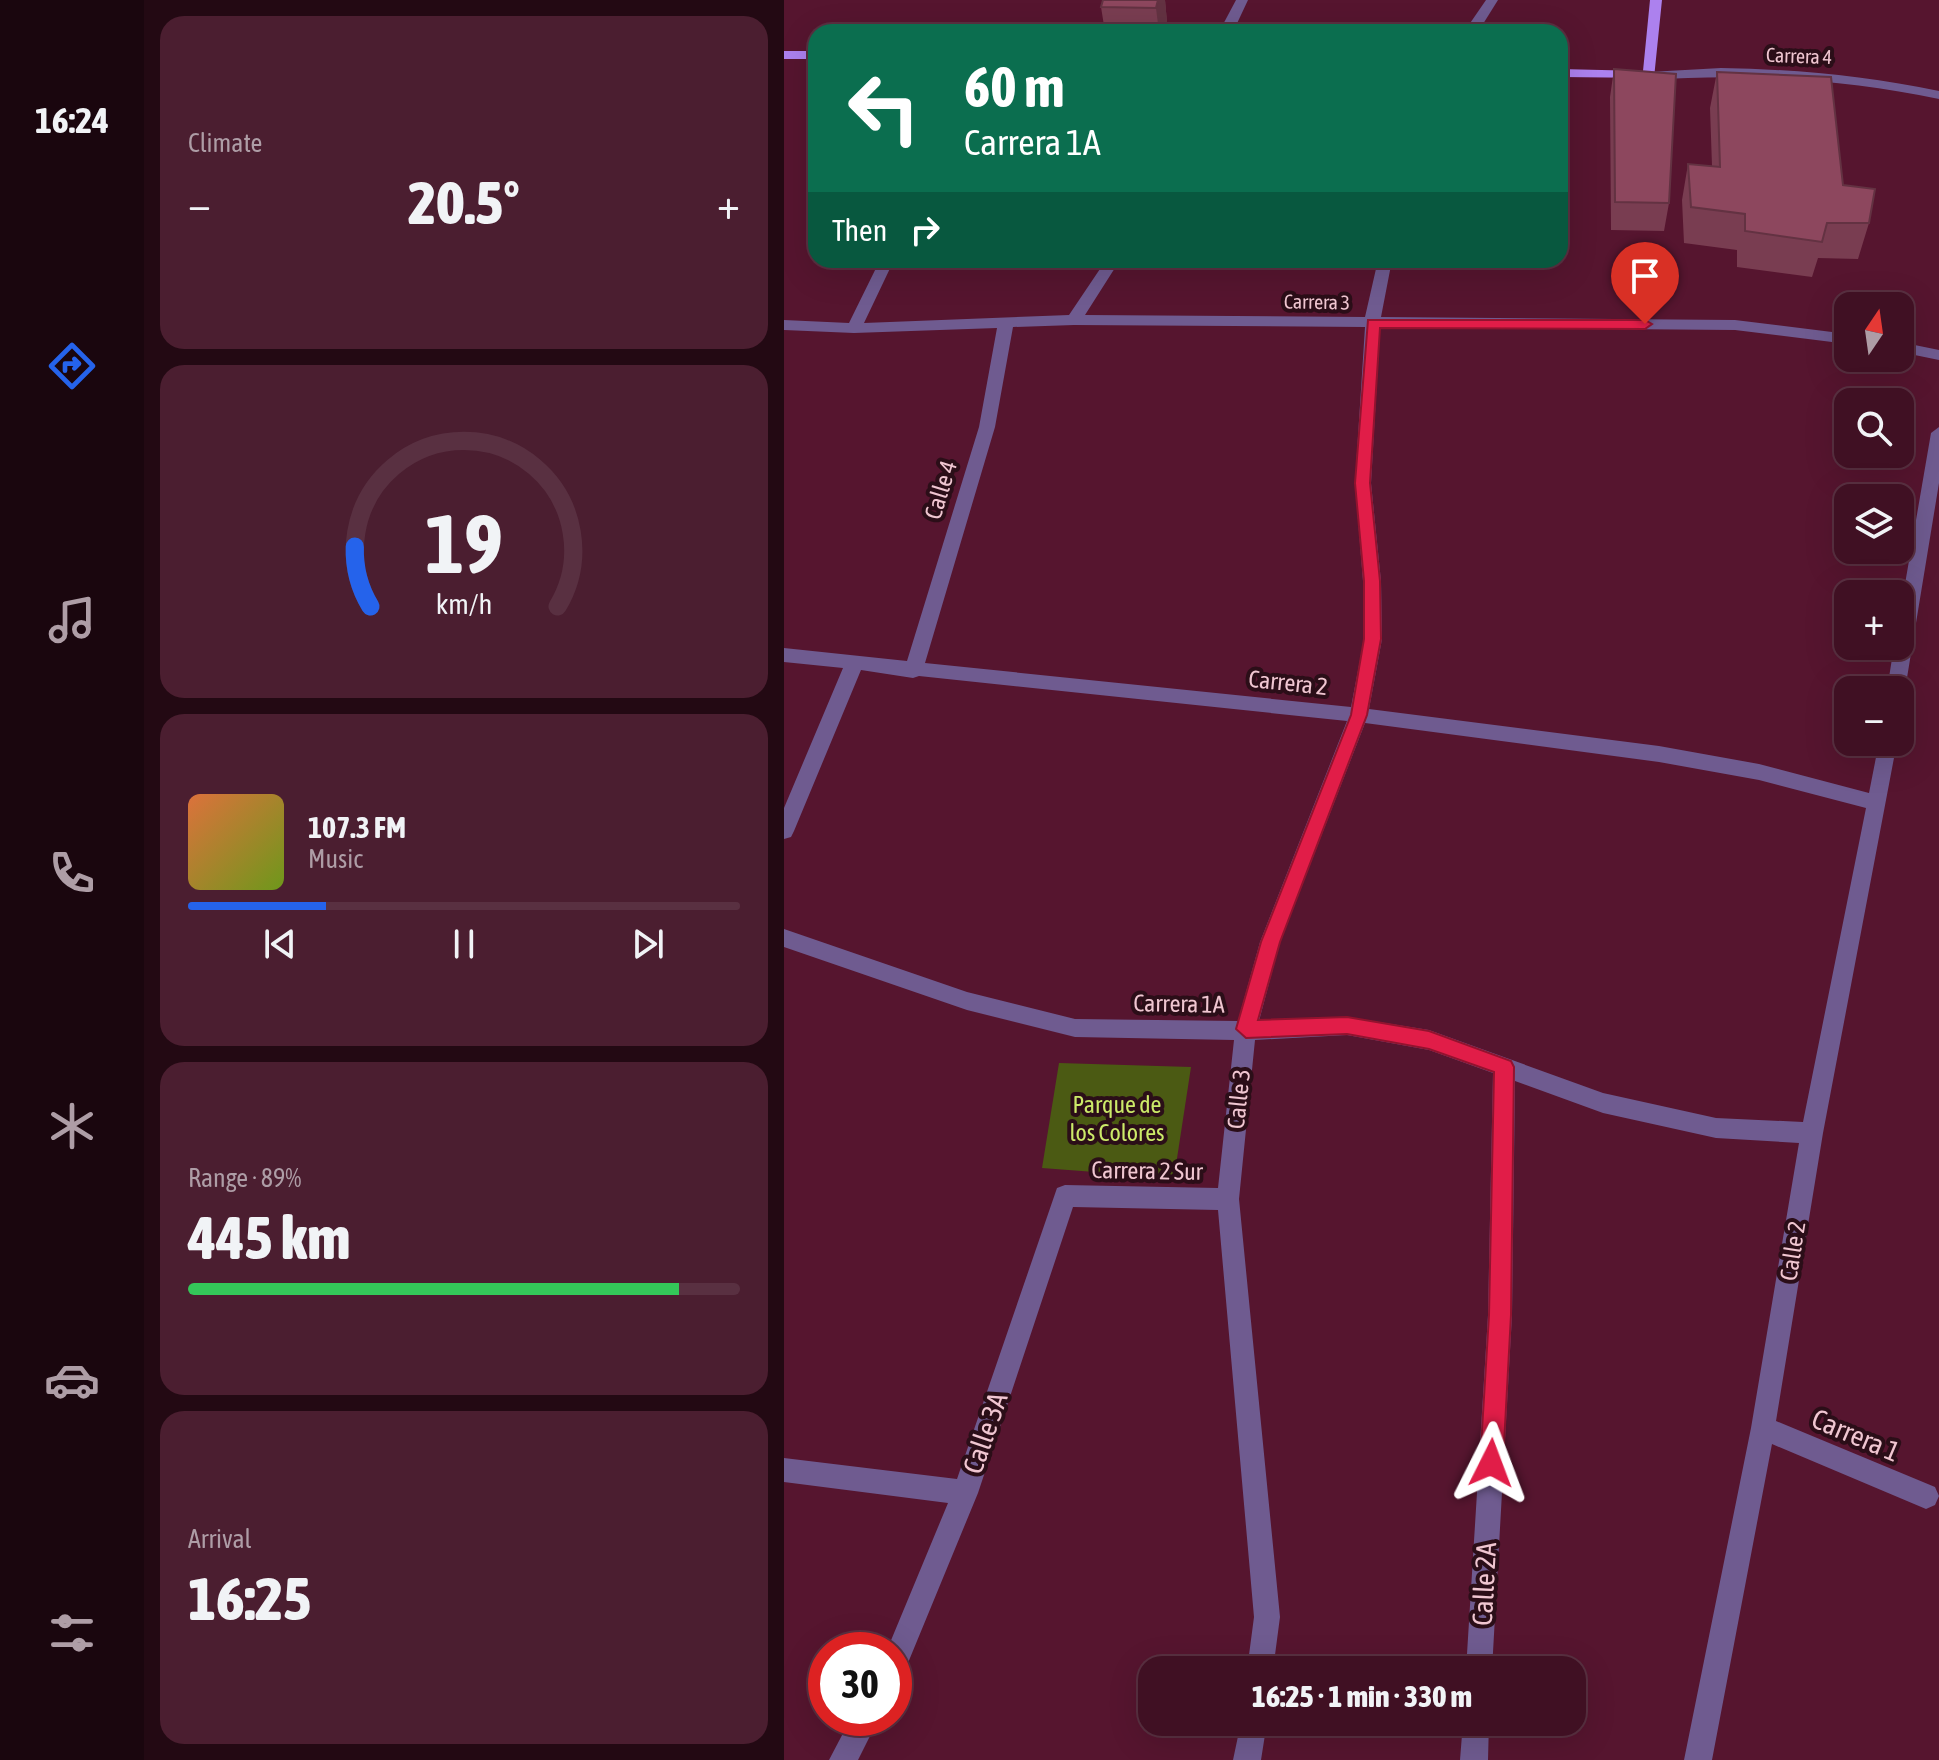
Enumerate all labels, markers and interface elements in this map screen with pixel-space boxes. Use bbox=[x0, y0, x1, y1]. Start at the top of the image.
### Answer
street label: Carrera 4 bbox=[1766, 43, 1832, 68]
text: 60 m bbox=[964, 55, 1065, 119]
icon: left bbox=[832, 56, 936, 160]
text: 16:24 bbox=[35, 99, 109, 141]
text: Carrera 1A bbox=[964, 121, 1101, 163]
text: Climate bbox=[188, 128, 262, 158]
text: 20.5° bbox=[408, 168, 520, 237]
text: − bbox=[188, 178, 211, 228]
text: + bbox=[717, 178, 740, 228]
icon: right bbox=[903, 208, 947, 252]
text: Then bbox=[832, 213, 887, 247]
pin bbox=[1611, 242, 1679, 324]
icon: arrive bbox=[1623, 254, 1667, 298]
street label: Carrera 3 bbox=[1284, 289, 1350, 314]
north arrow bbox=[1834, 292, 1914, 372]
map controls bbox=[1834, 292, 1914, 756]
icon: directions bbox=[44, 338, 100, 394]
button: search bbox=[1834, 388, 1914, 468]
street label: Calle 4 bbox=[919, 457, 962, 522]
button: layers bbox=[1834, 484, 1914, 564]
text: 19 bbox=[425, 495, 503, 591]
button: + bbox=[1834, 580, 1914, 660]
text: km/h bbox=[436, 587, 492, 620]
icon: music bbox=[44, 592, 100, 648]
street label: Carrera 2 bbox=[1247, 665, 1329, 700]
button: − bbox=[1834, 676, 1914, 756]
text: 107.3 FM bbox=[308, 810, 406, 844]
text: Music bbox=[308, 844, 363, 874]
icon: phone bbox=[44, 845, 100, 901]
icon: previous bbox=[258, 922, 302, 966]
icon: pause bbox=[442, 922, 486, 966]
icon: next bbox=[626, 922, 670, 966]
street label: Carrera 1A bbox=[1133, 989, 1225, 1018]
street label: Calle 3 bbox=[1222, 1068, 1255, 1130]
park label: Parque de los Colores bbox=[1069, 1091, 1165, 1146]
icon: climate bbox=[44, 1098, 100, 1154]
street label: Carrera 2 Sur bbox=[1091, 1156, 1204, 1185]
text: Range · 89% bbox=[188, 1163, 301, 1193]
text: 445 km bbox=[188, 1203, 350, 1272]
street label: Calle 2 bbox=[1774, 1219, 1811, 1283]
icon: car bbox=[44, 1352, 100, 1408]
street label: Calle 3A bbox=[956, 1388, 1014, 1478]
street label: Carrera 1 bbox=[1807, 1402, 1905, 1468]
position arrow bbox=[1449, 1421, 1533, 1505]
text: Arrival bbox=[188, 1524, 252, 1554]
street label: Calle 2A bbox=[1466, 1541, 1502, 1627]
text: 16:25 bbox=[188, 1564, 311, 1633]
icon: filters bbox=[44, 1605, 100, 1661]
speed limit sign: 30 bbox=[808, 1632, 912, 1736]
text: 16:25 · 1 min · 330 m bbox=[1252, 1679, 1472, 1713]

